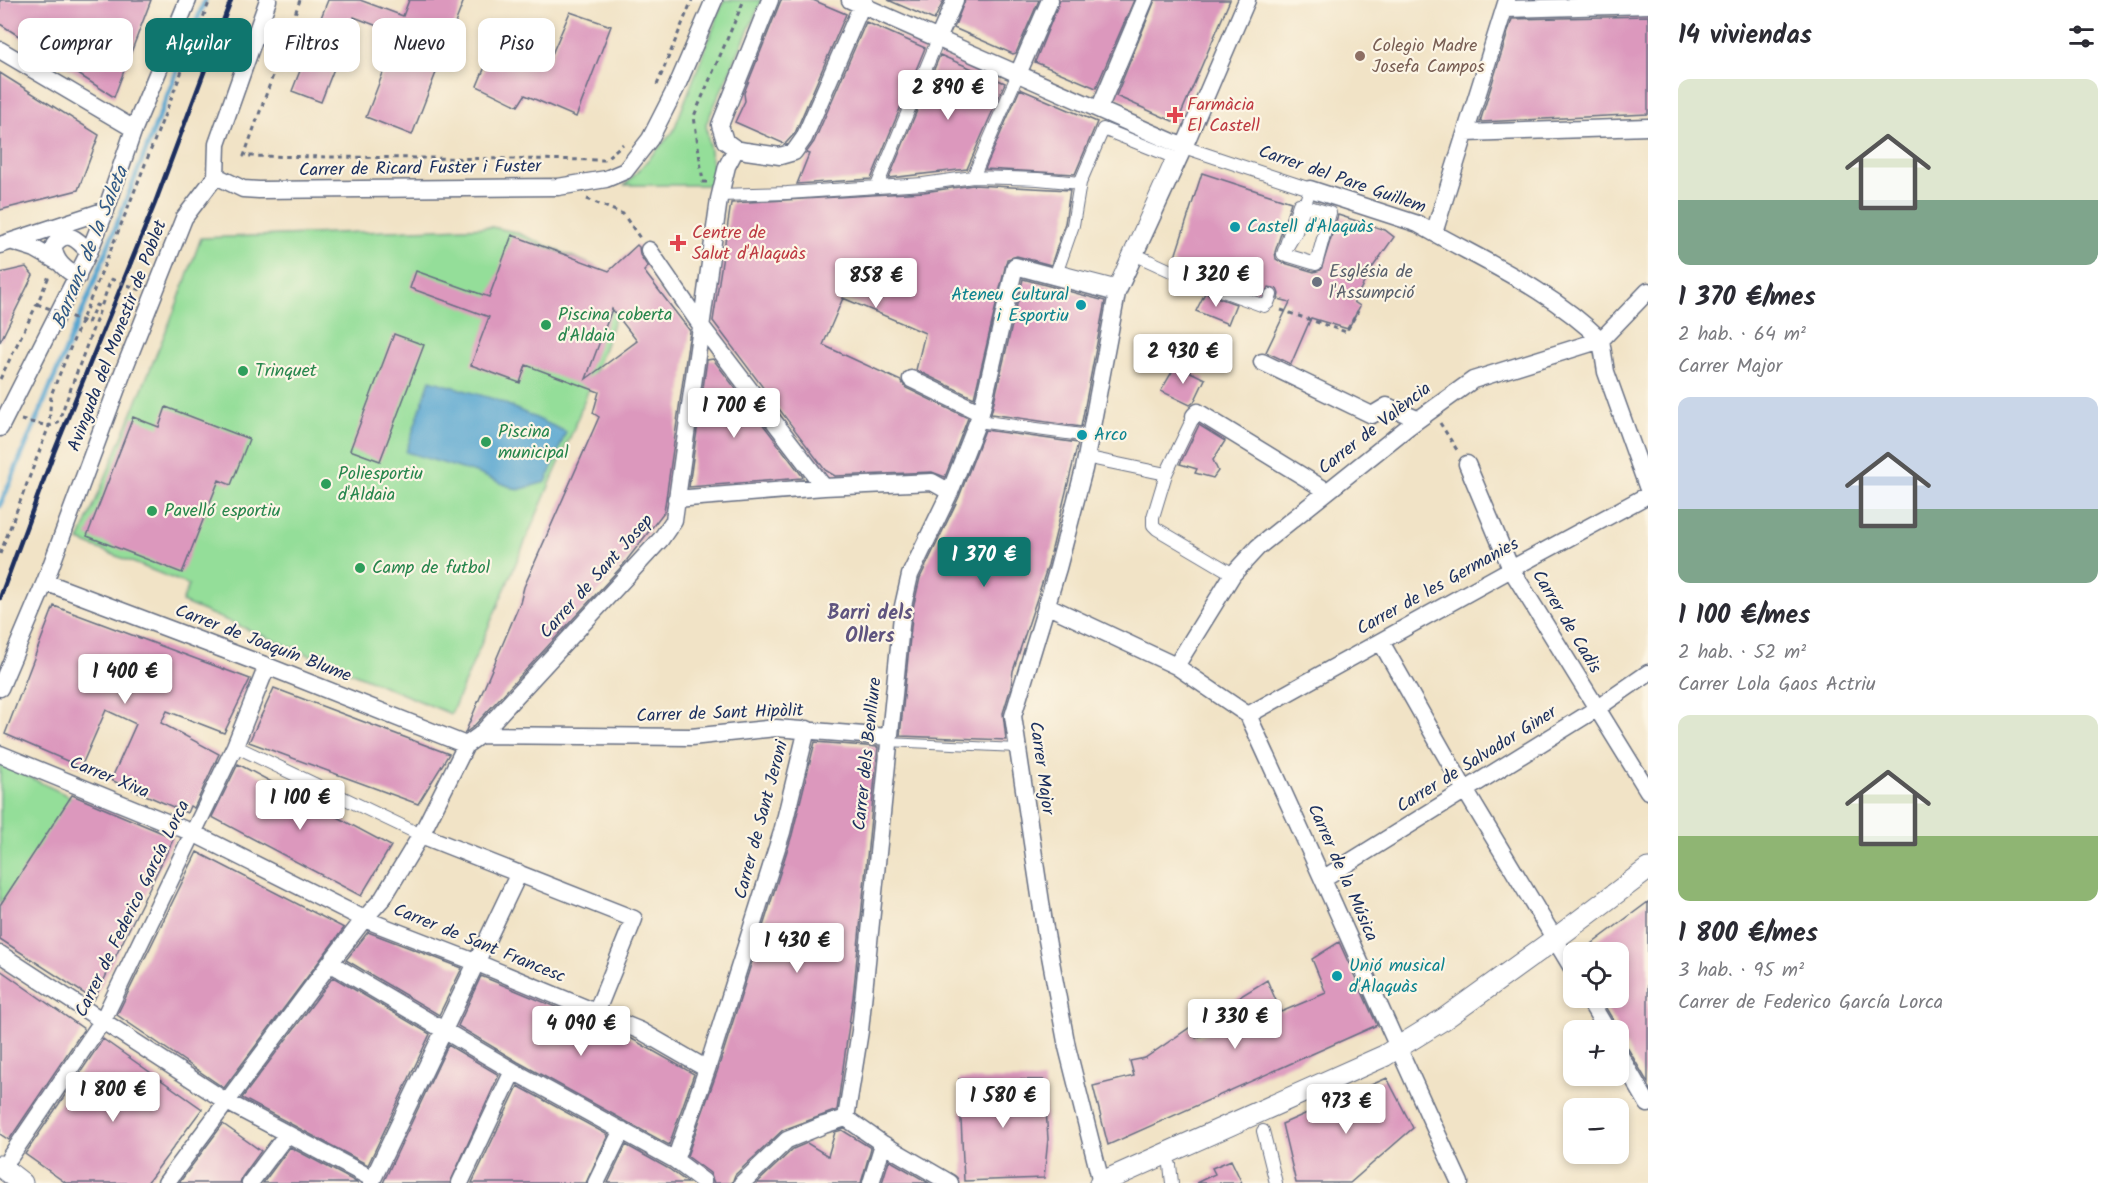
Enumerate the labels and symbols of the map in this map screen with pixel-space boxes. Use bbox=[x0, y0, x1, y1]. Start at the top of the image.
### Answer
place label: Colegio Madre Josefa Campos bbox=[1372, 32, 1485, 82]
marker: Colegio Madre Josefa Campos bbox=[1353, 49, 1367, 63]
pin: 2 890 € bbox=[893, 70, 1003, 121]
place label: Farmàcia El Castell bbox=[1187, 91, 1261, 141]
marker: Farmàcia El Castell bbox=[1168, 108, 1182, 122]
street label: Carrer del Pare Guillem bbox=[1254, 138, 1430, 222]
street label: Carrer de Ricard Fuster i Fuster bbox=[299, 152, 542, 186]
water label: Barranc de la Saleta bbox=[44, 160, 139, 334]
place label: Castell d'Alaquàs bbox=[1247, 213, 1374, 242]
street label: Avinguda del Monestir de Poblet bbox=[60, 215, 176, 456]
place label: Centre de Salut d'Alaquàs bbox=[692, 219, 806, 269]
marker: Castell d'Alaquàs bbox=[1228, 220, 1242, 234]
marker: Centre de Salut d'Alaquàs bbox=[669, 234, 687, 252]
pin: 1 320 € bbox=[1161, 257, 1271, 308]
pin: 858 € bbox=[834, 258, 918, 309]
place label: Església de l'Assumpció bbox=[1329, 258, 1415, 308]
marker: Església de l'Assumpció bbox=[1310, 275, 1324, 289]
place label: Ateneu Cultural i Esportiu bbox=[951, 281, 1070, 331]
marker: Ateneu Cultural i Esportiu bbox=[1074, 298, 1088, 312]
place label: Piscina coberta d'Aldaia bbox=[558, 301, 672, 351]
marker: Piscina coberta d'Aldaia bbox=[539, 318, 553, 332]
pin: 2 930 € bbox=[1128, 334, 1238, 385]
place label: Trinquet bbox=[255, 357, 318, 386]
marker: Trinquet bbox=[236, 364, 250, 378]
street label: Carrer de València bbox=[1312, 375, 1438, 483]
pin: 1 700 € bbox=[679, 388, 789, 439]
place label: Piscina municipal bbox=[498, 418, 569, 468]
place label: Arco bbox=[1094, 421, 1127, 450]
marker: Arco bbox=[1075, 428, 1089, 442]
marker: Piscina municipal bbox=[479, 435, 493, 449]
place label: Poliesportiu d'Aldaia bbox=[338, 460, 423, 510]
marker: Poliesportiu d'Aldaia bbox=[319, 477, 333, 491]
place label: Pavelló esportiu bbox=[164, 497, 281, 526]
marker: Pavelló esportiu bbox=[145, 504, 159, 518]
street label: Carrer de Sant Josep bbox=[533, 508, 661, 646]
street label: Carrer de les Germanies bbox=[1352, 530, 1525, 644]
pin: 1 370 € bbox=[929, 537, 1039, 588]
place label: Camp de futbol bbox=[372, 554, 491, 583]
marker: Camp de futbol bbox=[353, 561, 367, 575]
street label: Carrer de Cadis bbox=[1523, 564, 1609, 680]
street label: Carrer de Joaquín Blume bbox=[171, 597, 355, 691]
district label: Barri dels Ollers bbox=[827, 598, 913, 653]
pin: 1 400 € bbox=[70, 654, 180, 705]
street label: Carrer dels Benlliure bbox=[846, 676, 890, 832]
street label: Carrer de Sant Hipòlit bbox=[636, 697, 805, 731]
street label: Carrer de Salvador Giner bbox=[1391, 698, 1564, 821]
street label: Carrer Major bbox=[1020, 720, 1062, 817]
street label: Carrer de Sant Jeroni bbox=[727, 737, 797, 902]
street label: Carrer Xiva bbox=[65, 749, 153, 807]
pin: 1 100 € bbox=[245, 780, 355, 831]
street label: Carrer de Federico García Lorca bbox=[68, 795, 198, 1023]
street label: Carrer de la Música bbox=[1299, 799, 1385, 947]
street label: Carrer de Sant Francesc bbox=[388, 896, 570, 992]
pin: 1 430 € bbox=[742, 923, 852, 974]
place label: Unió musical d'Alaquàs bbox=[1349, 952, 1445, 1002]
marker: Unió musical d'Alaquàs bbox=[1330, 969, 1344, 983]
pin: 1 330 € bbox=[1180, 999, 1290, 1050]
pin: 4 090 € bbox=[526, 1006, 636, 1057]
pin: 1 800 € bbox=[58, 1072, 168, 1123]
pin: 1 580 € bbox=[948, 1078, 1058, 1129]
pin: 973 € bbox=[1304, 1084, 1388, 1135]

